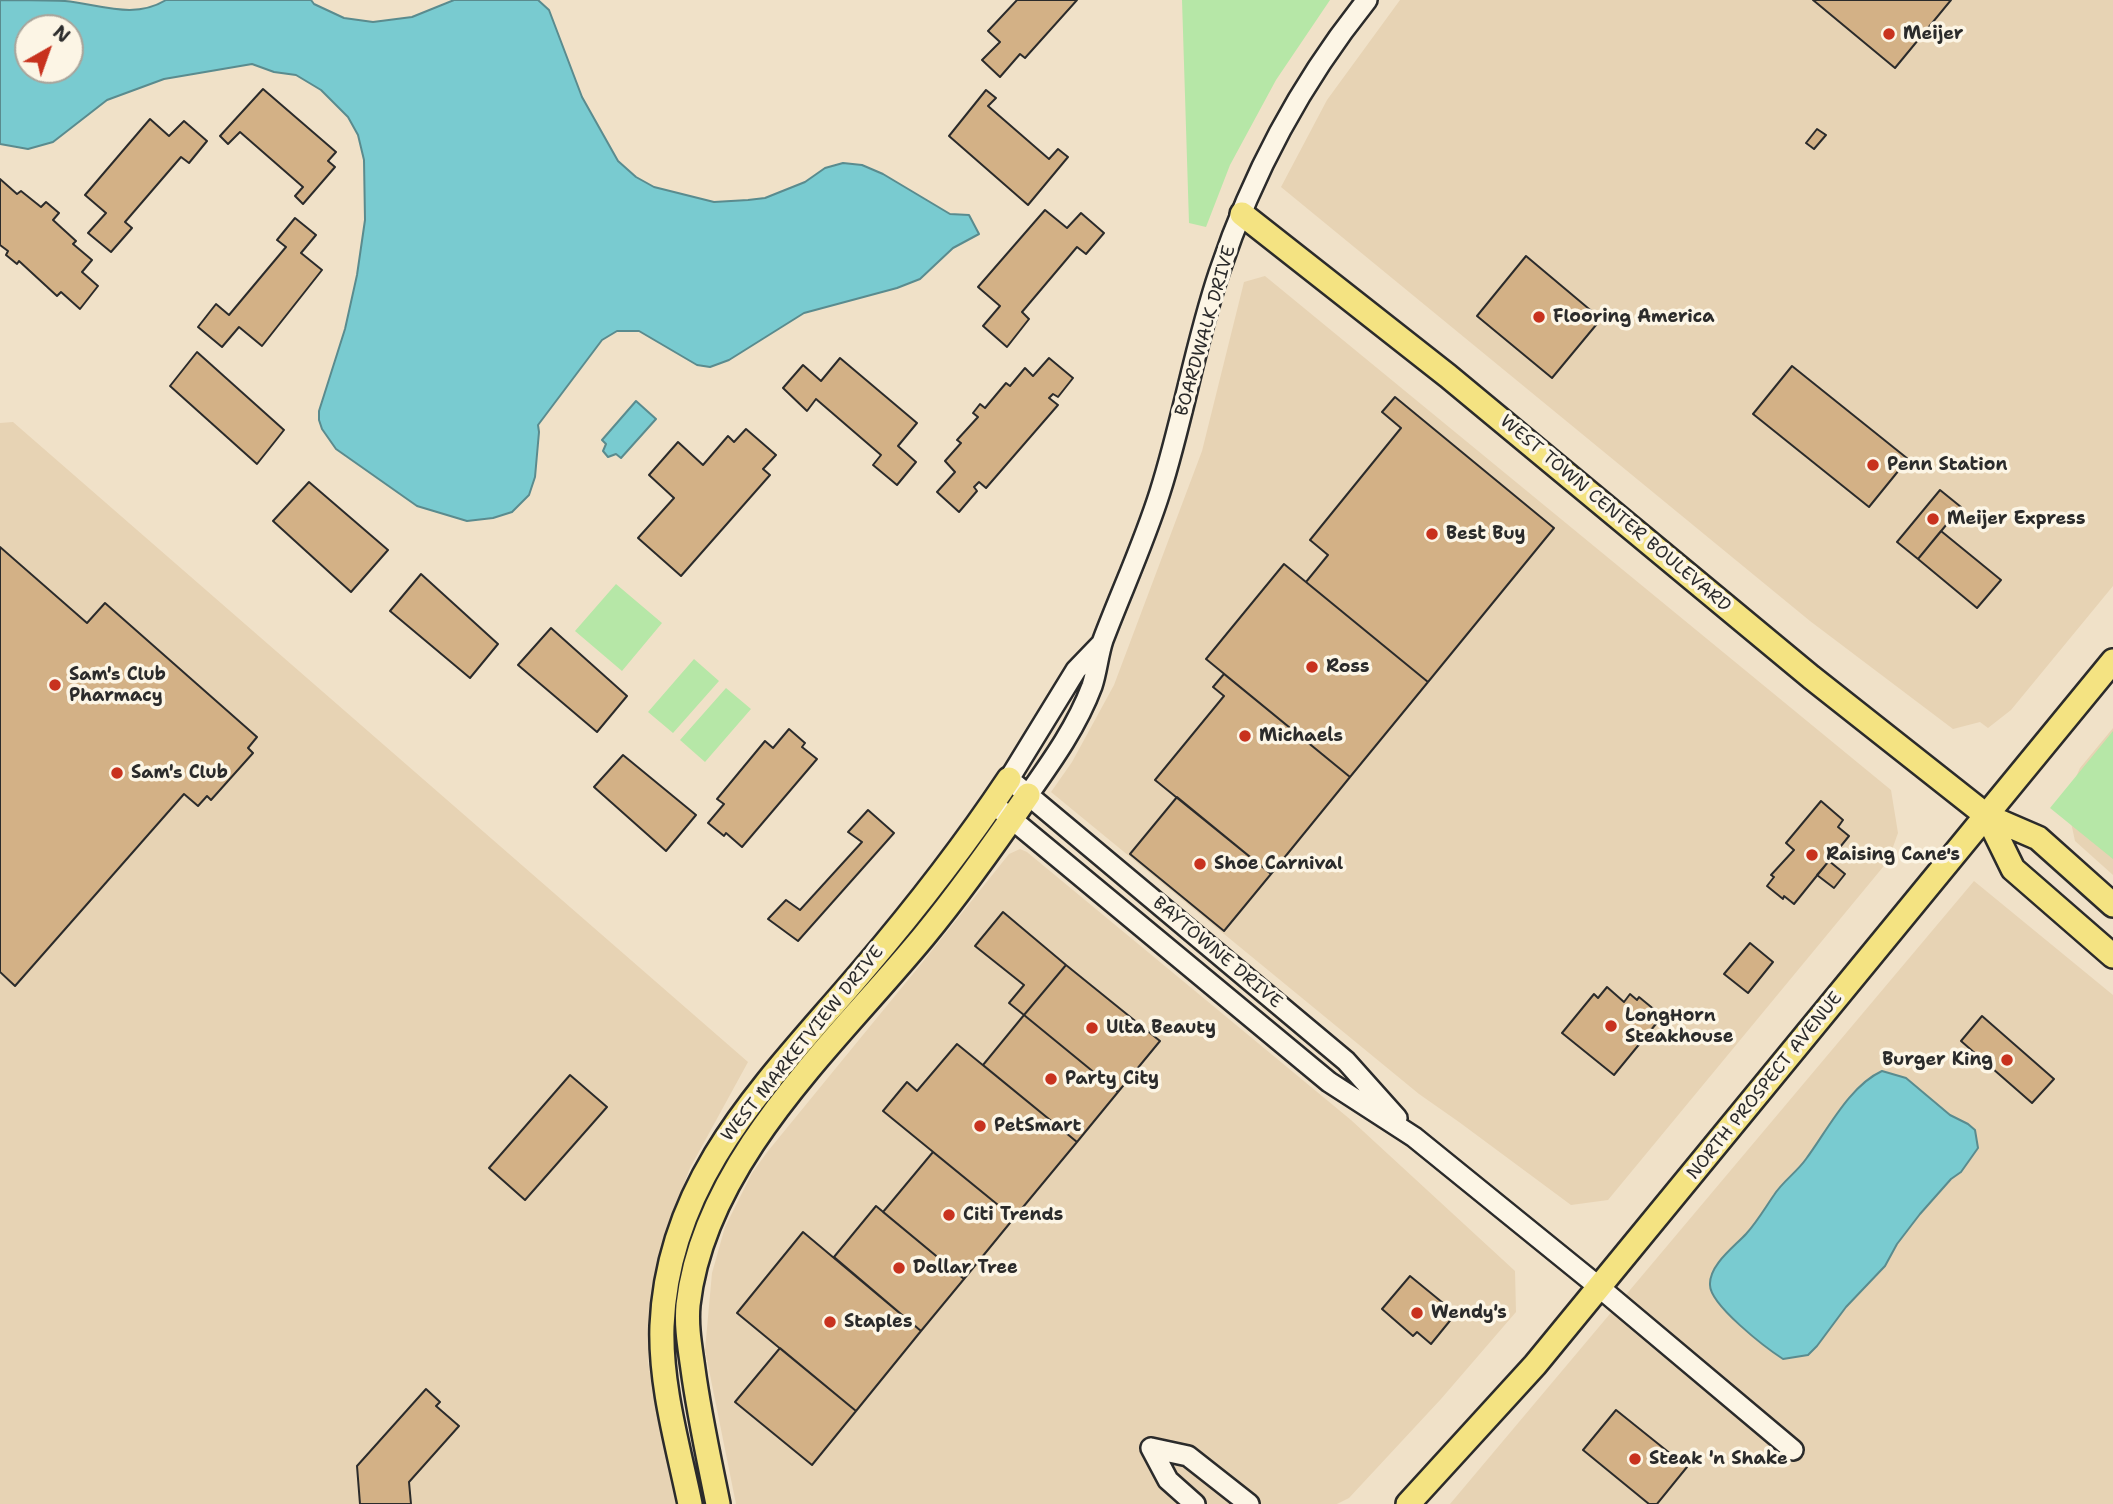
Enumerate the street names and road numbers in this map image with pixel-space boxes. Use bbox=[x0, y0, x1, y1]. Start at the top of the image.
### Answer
street label: BOARDWALK DRIVE bbox=[1171, 243, 1241, 419]
street label: WEST TOWN CENTER BOULEVARD bbox=[1495, 411, 1735, 617]
street label: BAYTOWNE DRIVE bbox=[1148, 893, 1286, 1013]
street label: WEST MARKETVIEW DRIVE bbox=[717, 942, 889, 1146]
street label: NORTH PROSPECT AVENUE bbox=[1683, 988, 1847, 1184]

